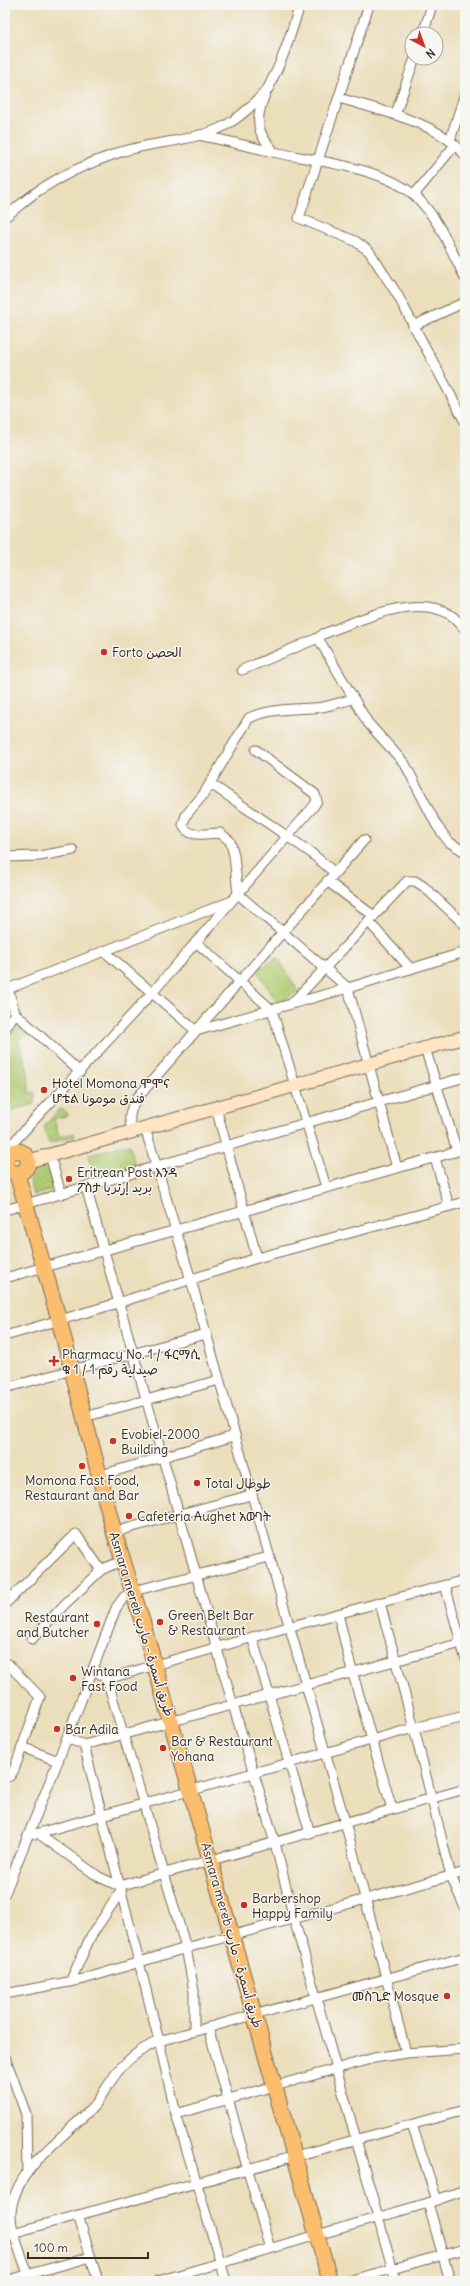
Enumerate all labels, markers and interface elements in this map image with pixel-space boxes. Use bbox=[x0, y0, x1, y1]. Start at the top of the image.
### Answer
north arrow bbox=[404, 26, 444, 66]
text: N bbox=[423, 46, 438, 61]
place label: Forto الحصن bbox=[112, 644, 182, 661]
marker: Forto الحصن bbox=[99, 647, 109, 657]
place label: Hotel Momona ሞሞና ሆቴል فندق مومونا bbox=[52, 1075, 170, 1107]
marker: Hotel Momona ሞሞና ሆቴል فندق مومونا bbox=[39, 1085, 49, 1095]
place label: Eritrean Post እንዳ ፖስታ بريد إرتريا bbox=[77, 1164, 178, 1196]
marker: Eritrean Post እንዳ ፖስታ بريد إرتريا bbox=[64, 1174, 74, 1184]
place label: Pharmacy No. 1 / ፋርማሲ ቁ 1 / صيدلية رقم 1 bbox=[62, 1346, 200, 1380]
marker: Pharmacy No. 1 / ፋርማሲ ቁ 1 / صيدلية رقم 1 bbox=[49, 1356, 59, 1366]
place label: Evobiel-2000 Building bbox=[121, 1426, 200, 1458]
marker: Evobiel-2000 Building bbox=[108, 1436, 118, 1446]
marker: Momona Fast Food, Restaurant and Bar bbox=[77, 1461, 87, 1471]
place label: Momona Fast Food, Restaurant and Bar bbox=[25, 1472, 140, 1504]
place label: Total طوطال bbox=[205, 1475, 271, 1492]
marker: Total طوطال bbox=[192, 1478, 202, 1488]
place label: Cafeteria Aughet አውገት bbox=[137, 1508, 271, 1525]
marker: Cafeteria Aughet አውገት bbox=[124, 1511, 134, 1521]
street label: Asmara mereb طريق أسمرة - مارب bbox=[105, 1530, 178, 1719]
place label: Green Belt Bar & Restaurant bbox=[168, 1607, 255, 1639]
place label: Restaurant and Butcher bbox=[16, 1609, 90, 1641]
marker: Green Belt Bar & Restaurant bbox=[155, 1617, 165, 1627]
marker: Restaurant and Butcher bbox=[92, 1619, 102, 1629]
place label: Wintana Fast Food bbox=[81, 1663, 138, 1695]
marker: Wintana Fast Food bbox=[68, 1673, 78, 1683]
place label: Bar Adila bbox=[65, 1721, 119, 1738]
marker: Bar Adila bbox=[52, 1724, 62, 1734]
place label: Bar & Restaurant Yohana bbox=[171, 1733, 274, 1765]
marker: Bar & Restaurant Yohana bbox=[158, 1743, 168, 1753]
street label: Asmara mereb طريق أسمرة - مارب bbox=[197, 1840, 266, 2030]
place label: Barbershop Happy Family bbox=[252, 1890, 333, 1922]
marker: Barbershop Happy Family bbox=[239, 1900, 249, 1910]
place label: መስጊድ Mosque bbox=[352, 1988, 439, 2005]
marker: መስጊድ Mosque bbox=[442, 1991, 452, 2001]
scale bar bbox=[28, 2234, 148, 2260]
text: 100 m bbox=[34, 2240, 68, 2255]

